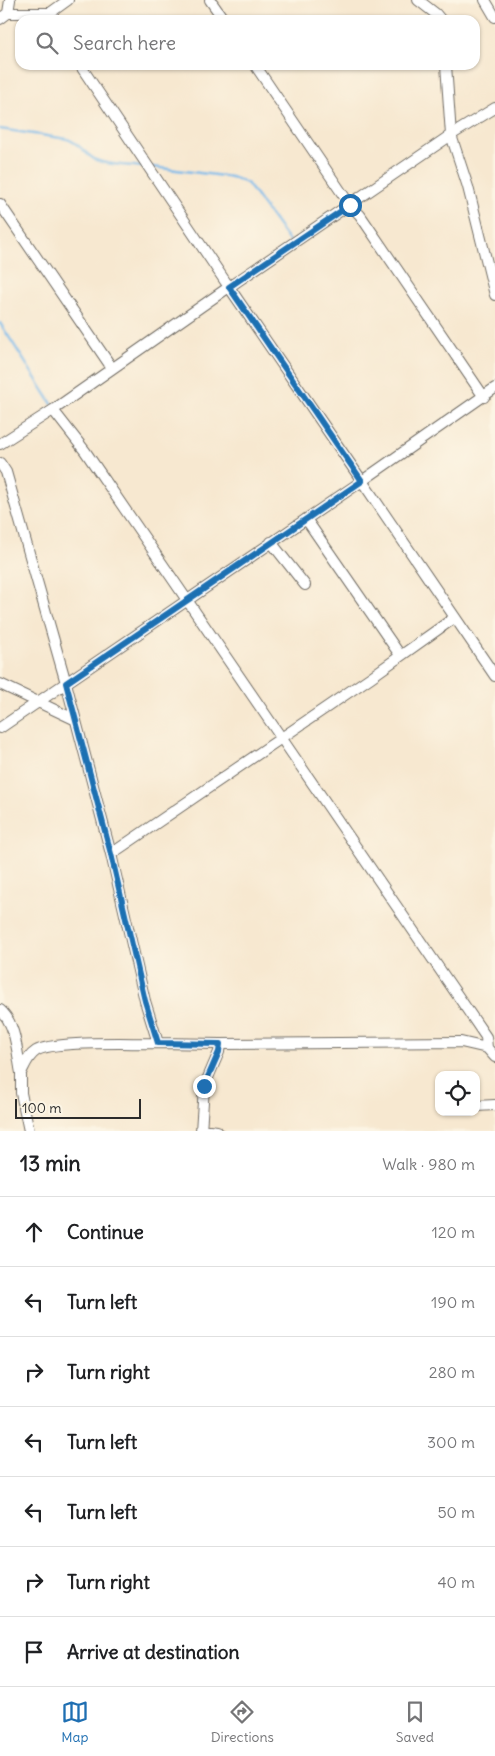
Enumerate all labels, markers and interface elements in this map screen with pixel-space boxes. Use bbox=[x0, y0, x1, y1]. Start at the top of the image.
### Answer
search box bbox=[15, 15, 480, 70]
icon: search bbox=[33, 29, 61, 57]
text: Search here bbox=[73, 31, 176, 55]
route start bbox=[339, 194, 362, 217]
map controls bbox=[435, 1071, 480, 1116]
button: locate bbox=[435, 1071, 480, 1116]
route end bbox=[193, 1075, 216, 1098]
scale bar bbox=[15, 1096, 141, 1119]
text: 100 m bbox=[22, 1099, 62, 1117]
text: 13 min bbox=[20, 1150, 81, 1177]
text: Walk · 980 m bbox=[382, 1154, 475, 1174]
icon: ahead bbox=[20, 1218, 48, 1246]
text: Continue bbox=[67, 1220, 144, 1244]
text: 120 m bbox=[432, 1222, 475, 1242]
icon: left bbox=[20, 1288, 48, 1316]
text: Turn left bbox=[67, 1290, 137, 1314]
text: 190 m bbox=[431, 1292, 475, 1312]
icon: right bbox=[20, 1358, 48, 1386]
text: Turn right bbox=[67, 1360, 150, 1384]
text: 280 m bbox=[429, 1362, 475, 1382]
icon: left bbox=[20, 1428, 48, 1456]
text: Turn left bbox=[67, 1430, 137, 1454]
text: 300 m bbox=[427, 1432, 475, 1452]
icon: left bbox=[20, 1498, 48, 1526]
text: Turn left bbox=[67, 1500, 137, 1524]
text: 50 m bbox=[437, 1502, 475, 1522]
icon: right bbox=[20, 1568, 48, 1596]
text: Turn right bbox=[67, 1570, 150, 1594]
text: 40 m bbox=[437, 1572, 475, 1592]
icon: arrive bbox=[20, 1638, 48, 1666]
text: Arrive at destination bbox=[67, 1640, 240, 1664]
tab: Map bbox=[61, 1698, 89, 1746]
tab: Directions bbox=[211, 1698, 274, 1746]
tab: Saved bbox=[396, 1698, 434, 1746]

